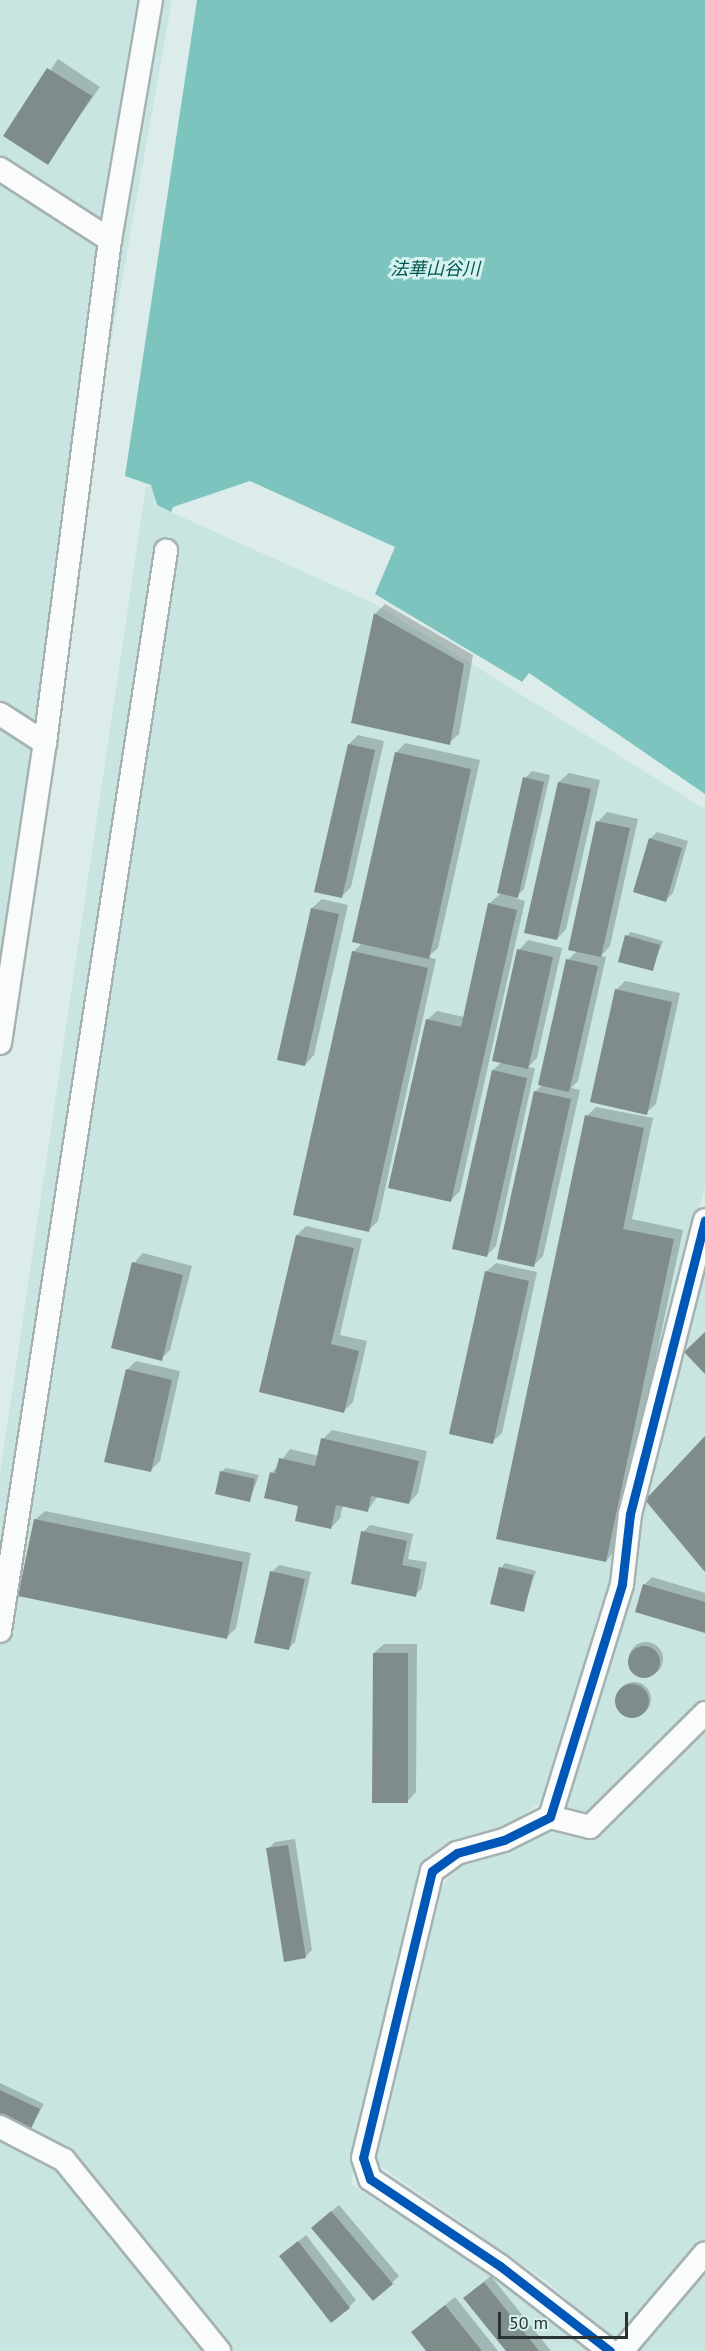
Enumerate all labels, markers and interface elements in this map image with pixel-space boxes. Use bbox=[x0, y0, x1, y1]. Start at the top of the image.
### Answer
water label: 法華山谷川 bbox=[390, 258, 480, 280]
scale bar bbox=[501, 2300, 632, 2338]
text: 50 m bbox=[509, 2311, 548, 2334]

